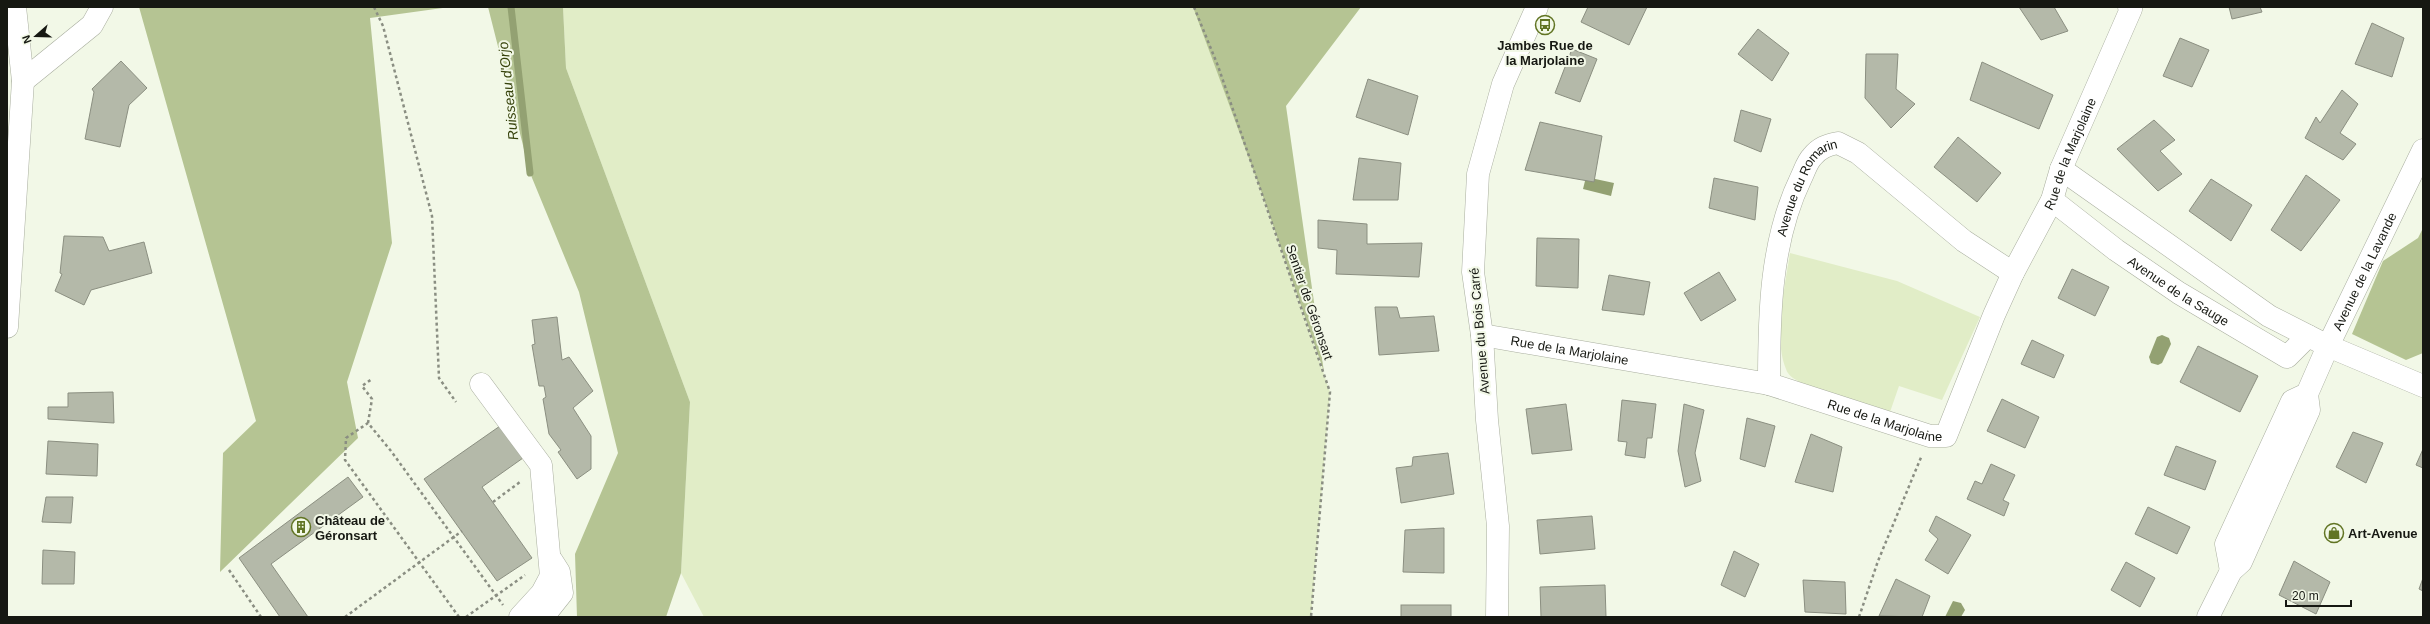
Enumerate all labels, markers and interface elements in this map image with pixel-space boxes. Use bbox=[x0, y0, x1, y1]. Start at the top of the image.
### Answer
bus stop icon: Jambes Rue de la Marjolaine bbox=[1534, 14, 1556, 36]
north arrow bbox=[16, 16, 56, 56]
text: N bbox=[20, 34, 34, 45]
place label: Jambes Rue de la Marjolaine bbox=[1497, 38, 1593, 68]
water label: Ruisseau d'Orjo bbox=[495, 41, 521, 141]
street label: Rue de la Marjolaine bbox=[2041, 96, 2099, 213]
street label: Avenue du Romarin bbox=[1774, 136, 1839, 238]
street label: Avenue de la Lavande bbox=[2330, 210, 2400, 333]
street label: Sentier de Géronsart bbox=[1283, 243, 1336, 362]
street label: Avenue de la Sauge bbox=[2125, 253, 2232, 329]
street label: Avenue du Bois Carré bbox=[1466, 267, 1493, 395]
street label: Rue de la Marjolaine bbox=[1510, 333, 1630, 368]
street label: Rue de la Marjolaine bbox=[1826, 396, 1942, 444]
place label: Château de Géronsart bbox=[315, 513, 385, 543]
building icon: Château de Géronsart bbox=[290, 516, 312, 538]
shop icon: Art-Avenue bbox=[2323, 522, 2345, 544]
place label: Art-Avenue bbox=[2348, 526, 2418, 541]
scale bar bbox=[2286, 582, 2351, 608]
text: 20 m bbox=[2292, 589, 2319, 603]

